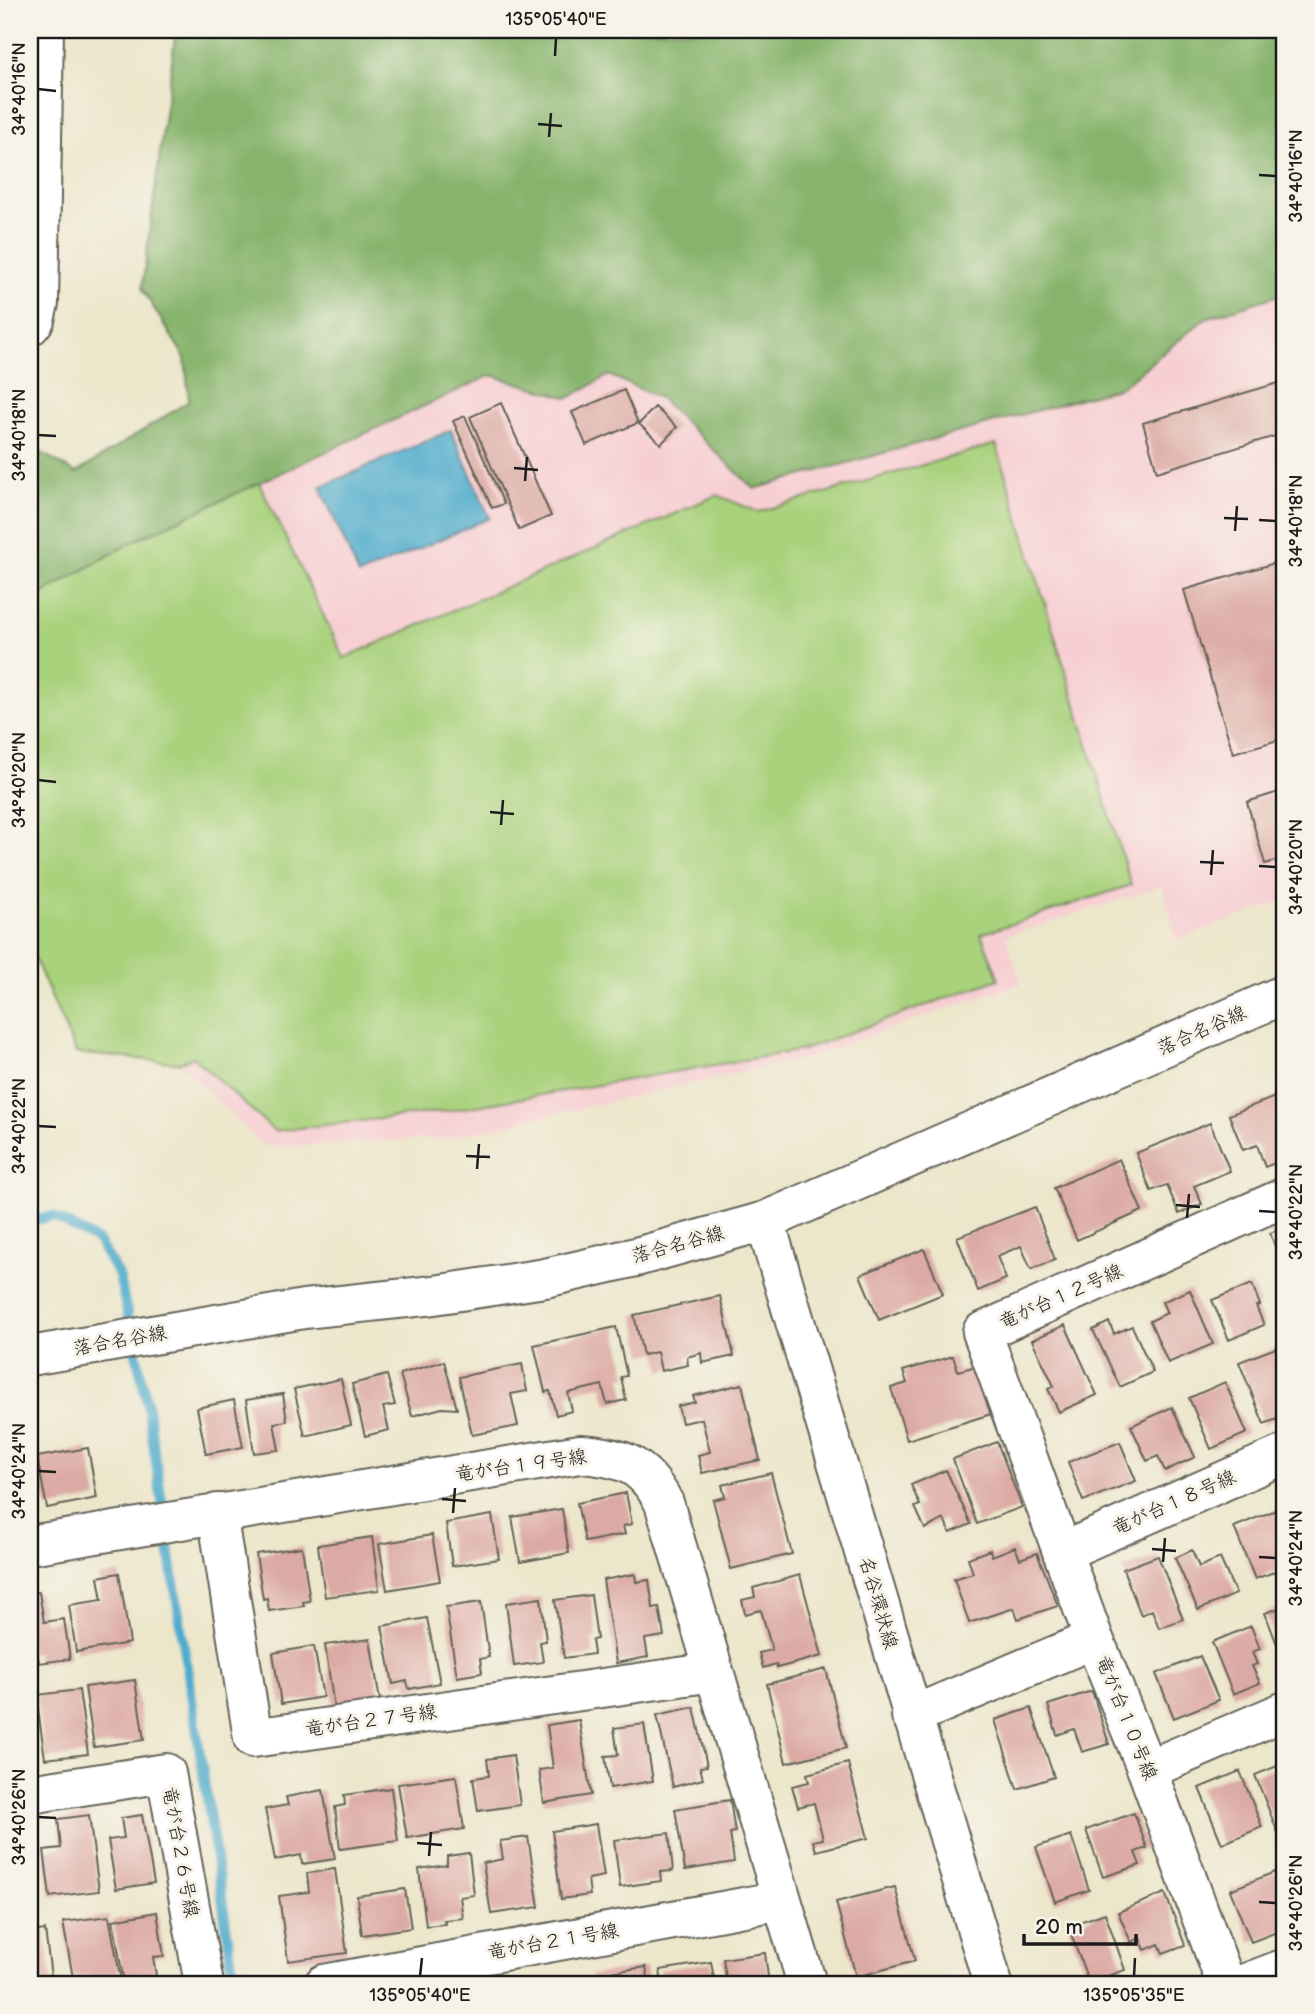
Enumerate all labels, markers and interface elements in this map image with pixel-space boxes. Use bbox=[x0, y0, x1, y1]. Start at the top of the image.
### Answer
text: 135°05'40"E bbox=[505, 9, 607, 30]
text: 34°40'16"N bbox=[9, 42, 30, 136]
text: 34°40'16"N bbox=[1286, 129, 1307, 223]
text: 34°40'18"N bbox=[9, 389, 30, 481]
text: 34°40'18"N bbox=[1286, 475, 1307, 567]
text: 34°40'20"N bbox=[9, 732, 30, 828]
text: 34°40'20"N bbox=[1286, 819, 1307, 915]
street label: 落合名谷線 bbox=[1154, 1001, 1250, 1061]
text: 34°40'22"N bbox=[9, 1078, 30, 1174]
text: 34°40'22"N bbox=[1286, 1164, 1307, 1260]
street label: 落合名谷線 bbox=[629, 1222, 727, 1268]
street label: 竜が台１２号線 bbox=[996, 1259, 1126, 1335]
street label: 落合名谷線 bbox=[71, 1321, 169, 1361]
text: 34°40'24"N bbox=[9, 1423, 30, 1519]
street label: 竜が台１９号線 bbox=[454, 1445, 588, 1487]
street label: 竜が台１８号線 bbox=[1109, 1465, 1239, 1541]
text: 34°40'24"N bbox=[1286, 1510, 1307, 1606]
street label: 名谷環状線 bbox=[854, 1554, 902, 1652]
street label: 竜が台１０号線 bbox=[1090, 1652, 1162, 1784]
street label: 竜が台２７号線 bbox=[304, 1700, 438, 1742]
text: 34°40'26"N bbox=[9, 1768, 30, 1866]
street label: 竜が台２６号線 bbox=[157, 1785, 203, 1919]
text: 34°40'26"N bbox=[1286, 1854, 1307, 1952]
scale bar bbox=[1024, 1902, 1136, 1946]
text: 20 m bbox=[1035, 1915, 1083, 1940]
street label: 竜が台２１号線 bbox=[486, 1919, 620, 1965]
text: 135°05'40"E bbox=[369, 1985, 471, 2006]
text: 135°05'35"E bbox=[1083, 1985, 1185, 2006]

